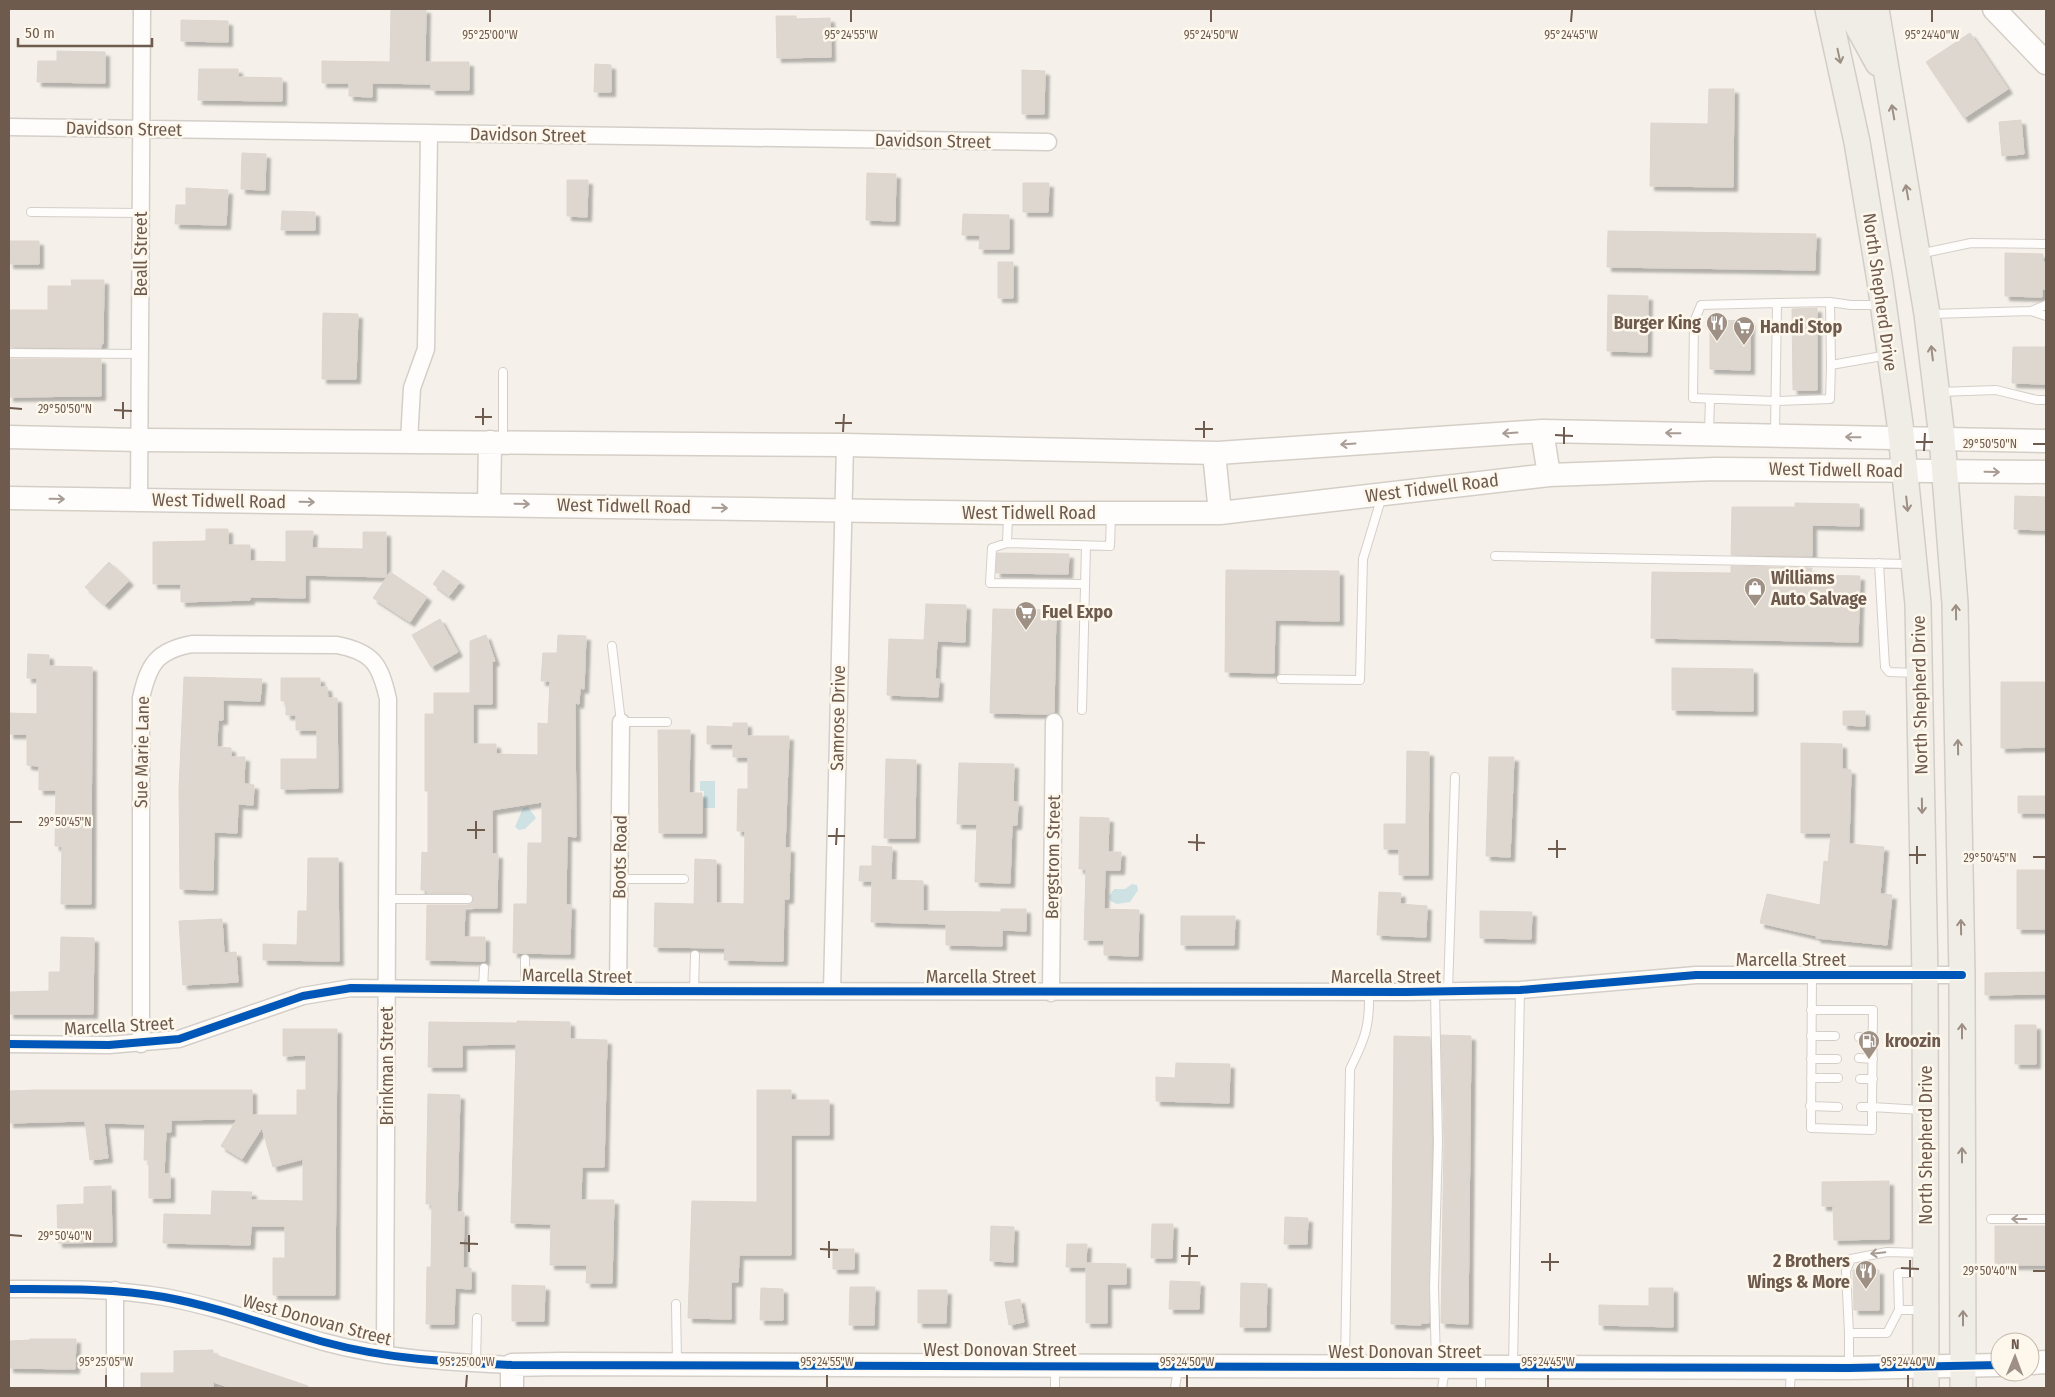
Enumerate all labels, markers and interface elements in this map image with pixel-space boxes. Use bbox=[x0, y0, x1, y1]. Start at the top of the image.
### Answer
scale bar bbox=[18, 15, 151, 47]
text: 50 m bbox=[25, 24, 55, 42]
text: 95°25'00"W bbox=[462, 28, 518, 42]
text: 95°24'55"W bbox=[824, 28, 878, 42]
text: 95°24'50"W bbox=[1184, 28, 1238, 42]
text: 95°24'45"W bbox=[1544, 28, 1598, 42]
text: 95°24'40"W bbox=[1905, 28, 1959, 42]
one-way arrow bbox=[1834, 48, 1844, 64]
one-way arrow bbox=[1888, 105, 1898, 121]
street label: Davidson Street bbox=[66, 117, 182, 141]
street label: Davidson Street bbox=[470, 123, 586, 147]
street label: Davidson Street bbox=[875, 129, 991, 153]
one-way arrow bbox=[1902, 185, 1912, 201]
street label: Beall Street bbox=[130, 211, 152, 297]
street label: North Shepherd Drive bbox=[1858, 212, 1902, 373]
restaurant icon: Burger King bbox=[1705, 311, 1729, 342]
place label: Burger King bbox=[1614, 312, 1701, 334]
supermarket icon: Handi Stop bbox=[1732, 315, 1756, 346]
place label: Handi Stop bbox=[1760, 316, 1842, 338]
one-way arrow bbox=[1927, 345, 1937, 361]
text: 29°50'50"N bbox=[38, 402, 92, 416]
one-way arrow bbox=[1502, 428, 1518, 437]
one-way arrow bbox=[1665, 428, 1681, 438]
one-way arrow bbox=[1845, 432, 1861, 442]
text: 29°50'50"N bbox=[1963, 437, 2017, 451]
one-way arrow bbox=[1340, 440, 1356, 449]
street label: West Tidwell Road bbox=[1769, 458, 1903, 482]
one-way arrow bbox=[1984, 467, 2000, 477]
street label: West Tidwell Road bbox=[1364, 469, 1500, 507]
street label: West Tidwell Road bbox=[152, 489, 286, 513]
one-way arrow bbox=[49, 494, 65, 504]
street label: West Tidwell Road bbox=[557, 494, 691, 518]
one-way arrow bbox=[1902, 495, 1912, 511]
one-way arrow bbox=[299, 497, 315, 507]
one-way arrow bbox=[514, 500, 530, 509]
street label: West Tidwell Road bbox=[962, 502, 1096, 524]
one-way arrow bbox=[712, 503, 728, 513]
place label: Williams Auto Salvage bbox=[1770, 567, 1867, 610]
shop icon: Williams Auto Salvage bbox=[1743, 576, 1767, 607]
supermarket icon: Fuel Expo bbox=[1014, 600, 1038, 631]
place label: Fuel Expo bbox=[1042, 601, 1113, 623]
one-way arrow bbox=[1951, 604, 1960, 620]
street label: North Shepherd Drive bbox=[1908, 615, 1932, 775]
street label: Samrose Drive bbox=[826, 665, 850, 771]
street label: Sue Marie Lane bbox=[130, 696, 154, 808]
one-way arrow bbox=[1953, 739, 1963, 755]
street label: Bergstrom Street bbox=[1041, 795, 1065, 919]
one-way arrow bbox=[1917, 797, 1927, 813]
text: 29°50'45"N bbox=[39, 815, 91, 829]
street label: Boots Road bbox=[608, 815, 632, 899]
text: 29°50'45"N bbox=[1964, 851, 2016, 865]
one-way arrow bbox=[1956, 919, 1966, 935]
street label: Marcella Street bbox=[1736, 949, 1846, 971]
street label: Marcella Street bbox=[522, 964, 632, 988]
street label: Marcella Street bbox=[926, 966, 1036, 988]
street label: Marcella Street bbox=[1331, 966, 1441, 988]
street label: Brinkman Street bbox=[376, 1006, 398, 1126]
street label: Marcella Street bbox=[63, 1012, 175, 1040]
one-way arrow bbox=[1957, 1023, 1967, 1039]
fuel station icon: kroozin bbox=[1857, 1029, 1881, 1060]
place label: kroozin bbox=[1885, 1030, 1941, 1052]
street label: North Shepherd Drive bbox=[1915, 1065, 1937, 1225]
one-way arrow bbox=[1957, 1147, 1967, 1164]
one-way arrow bbox=[2011, 1214, 2028, 1224]
text: 29°50'40"N bbox=[38, 1229, 92, 1243]
one-way arrow bbox=[1870, 1248, 1886, 1258]
place label: 2 Brothers Wings & More bbox=[1748, 1250, 1850, 1293]
restaurant icon: 2 Brothers Wings & More bbox=[1854, 1259, 1878, 1290]
text: 29°50'40"N bbox=[1963, 1264, 2017, 1278]
street label: West Donovan Street bbox=[240, 1290, 394, 1351]
one-way arrow bbox=[1958, 1310, 1968, 1326]
north arrow bbox=[1990, 1332, 2040, 1382]
text: N bbox=[2011, 1336, 2020, 1353]
street label: West Donovan Street bbox=[923, 1339, 1077, 1361]
street label: West Donovan Street bbox=[1328, 1341, 1482, 1363]
text: 95°25'05"W bbox=[79, 1355, 133, 1369]
text: 95°25'00"W bbox=[439, 1355, 495, 1369]
text: 95°24'55"W bbox=[800, 1355, 854, 1369]
text: 95°24'50"W bbox=[1160, 1355, 1214, 1369]
text: 95°24'45"W bbox=[1521, 1355, 1575, 1369]
text: 95°24'40"W bbox=[1881, 1355, 1935, 1369]

